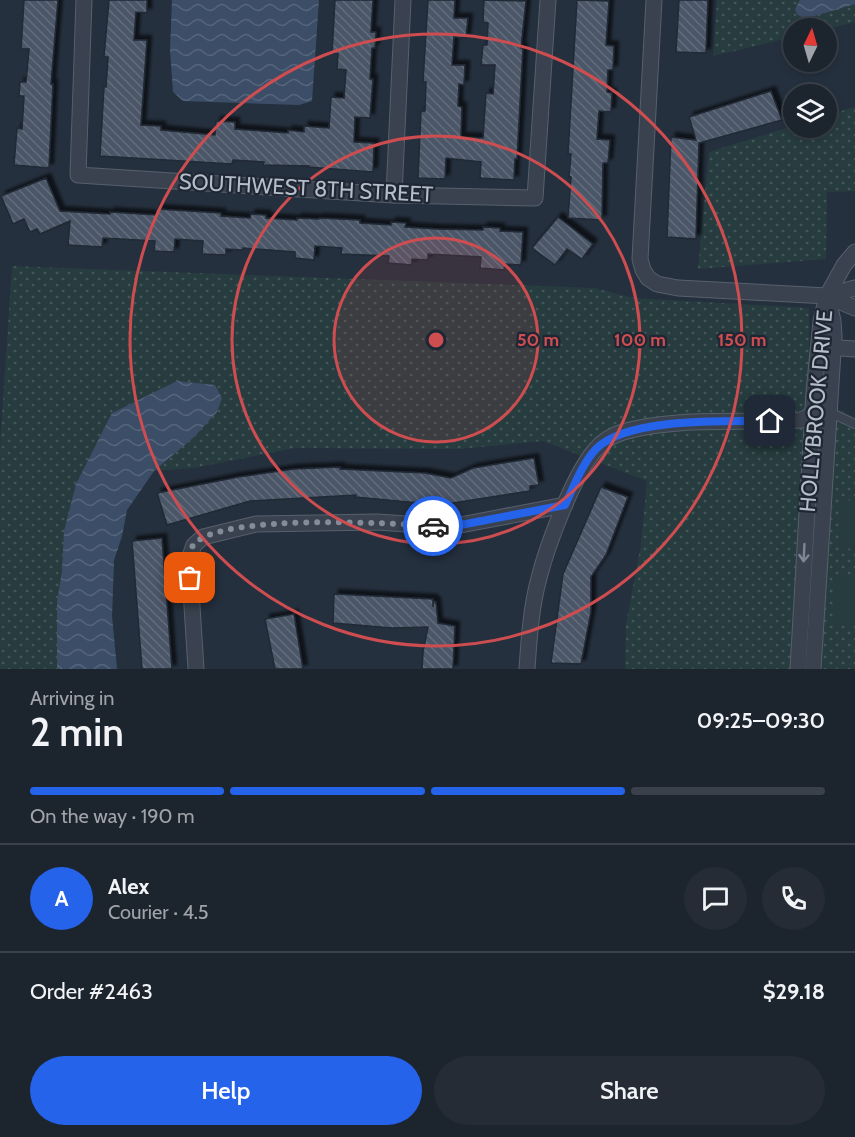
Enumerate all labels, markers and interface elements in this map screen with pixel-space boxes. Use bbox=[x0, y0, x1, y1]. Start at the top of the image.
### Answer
north arrow bbox=[783, 18, 837, 72]
map controls bbox=[783, 18, 837, 138]
button: layers bbox=[783, 84, 837, 138]
street label: SOUTHWEST 8TH STREET bbox=[178, 168, 434, 208]
street label: HOLLYBROOK DRIVE bbox=[794, 309, 838, 513]
text: 50 m bbox=[517, 329, 559, 351]
text: 100 m bbox=[614, 329, 666, 351]
text: 150 m bbox=[718, 329, 766, 351]
centre of rings bbox=[426, 330, 446, 350]
pin bbox=[744, 395, 795, 446]
icon: home bbox=[753, 404, 786, 437]
courier bbox=[403, 496, 463, 556]
icon: car bbox=[417, 510, 450, 543]
one-way arrow bbox=[799, 543, 810, 563]
pin bbox=[164, 552, 215, 603]
icon: bag bbox=[173, 561, 206, 594]
text: Arriving in bbox=[30, 686, 114, 710]
text: 09:25–09:30 bbox=[697, 707, 825, 734]
text: 2 min bbox=[30, 708, 124, 756]
text: On the way · 190 m bbox=[30, 804, 195, 828]
button: chat bbox=[684, 867, 747, 930]
button: phone bbox=[762, 867, 825, 930]
text: Alex bbox=[108, 873, 149, 900]
text: A bbox=[55, 885, 68, 912]
text: Courier · 4.5 bbox=[108, 900, 209, 924]
text: Order #2463 bbox=[30, 978, 153, 1005]
text: $29.18 bbox=[763, 978, 825, 1005]
button: Help bbox=[30, 1056, 422, 1125]
button: Share bbox=[434, 1056, 825, 1125]

